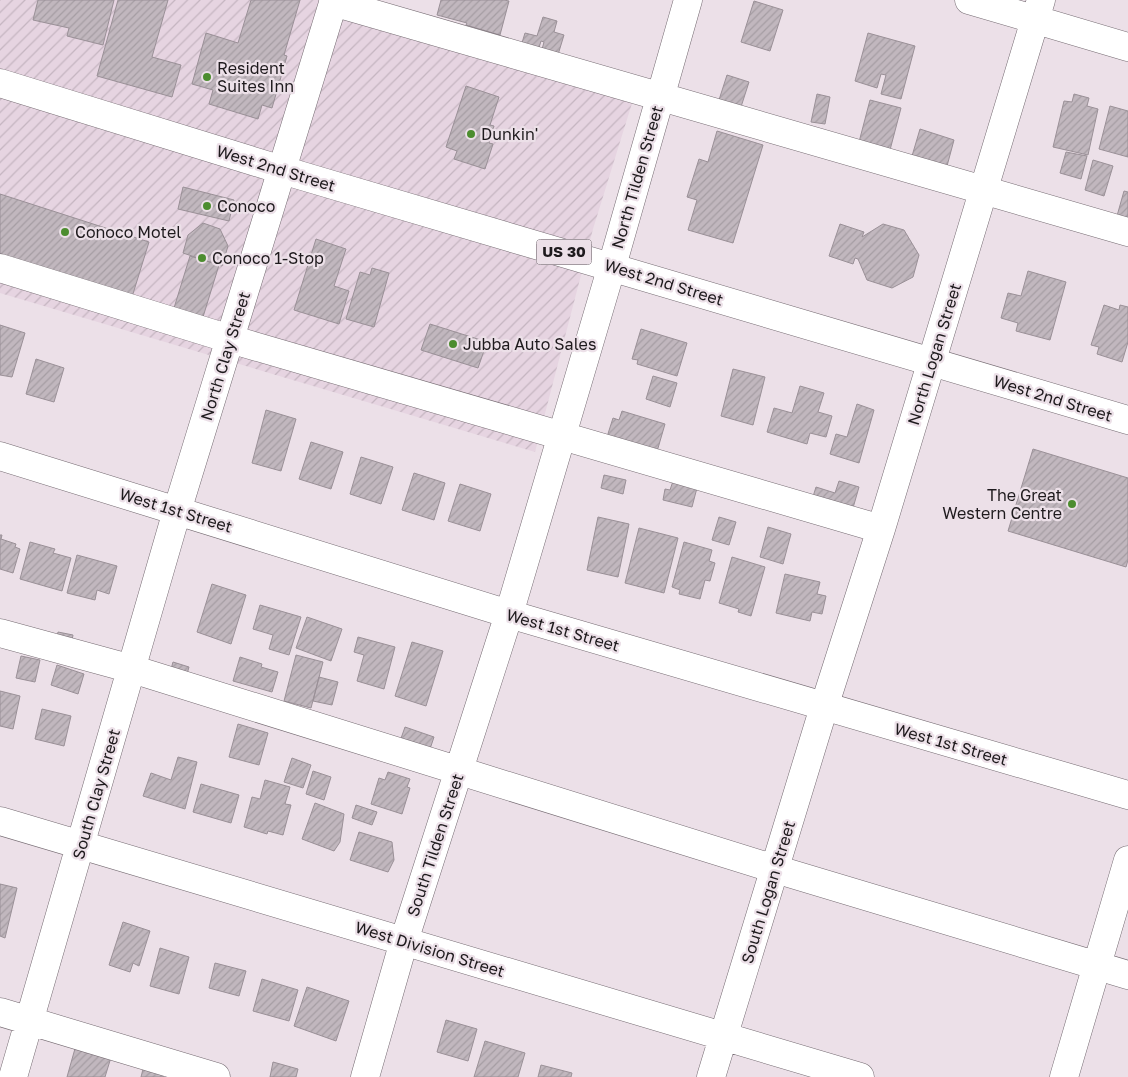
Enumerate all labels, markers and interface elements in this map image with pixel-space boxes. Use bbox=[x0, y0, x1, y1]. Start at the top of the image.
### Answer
place label: Resident Suites Inn bbox=[217, 58, 294, 96]
marker: Resident Suites Inn bbox=[201, 71, 213, 83]
street label: North Tilden Street bbox=[607, 103, 667, 251]
place label: Dunkin' bbox=[481, 124, 538, 144]
marker: Dunkin' bbox=[465, 128, 477, 140]
street label: West 2nd Street bbox=[214, 140, 338, 196]
place label: Conoco bbox=[217, 196, 275, 216]
marker: Conoco bbox=[201, 200, 213, 212]
place label: Conoco Motel bbox=[75, 222, 181, 242]
marker: Conoco Motel bbox=[59, 226, 71, 238]
road number: US 30 bbox=[536, 240, 592, 264]
place label: Conoco 1-Stop bbox=[212, 248, 324, 268]
marker: Conoco 1-Stop bbox=[196, 252, 208, 264]
street label: West 2nd Street bbox=[602, 254, 726, 310]
street label: North Logan Street bbox=[903, 281, 965, 427]
street label: North Clay Street bbox=[196, 289, 254, 423]
place label: Jubba Auto Sales bbox=[463, 334, 596, 354]
marker: Jubba Auto Sales bbox=[447, 338, 459, 350]
street label: West 2nd Street bbox=[991, 370, 1115, 426]
street label: West 1st Street bbox=[117, 483, 235, 537]
place label: The Great Western Centre bbox=[942, 485, 1062, 523]
marker: The Great Western Centre bbox=[1066, 498, 1078, 510]
street label: West 1st Street bbox=[504, 604, 622, 656]
street label: West 1st Street bbox=[892, 718, 1010, 770]
street label: South Clay Street bbox=[68, 726, 124, 862]
street label: South Tilden Street bbox=[402, 771, 468, 919]
street label: South Logan Street bbox=[737, 818, 799, 966]
street label: West Division Street bbox=[353, 917, 507, 981]

